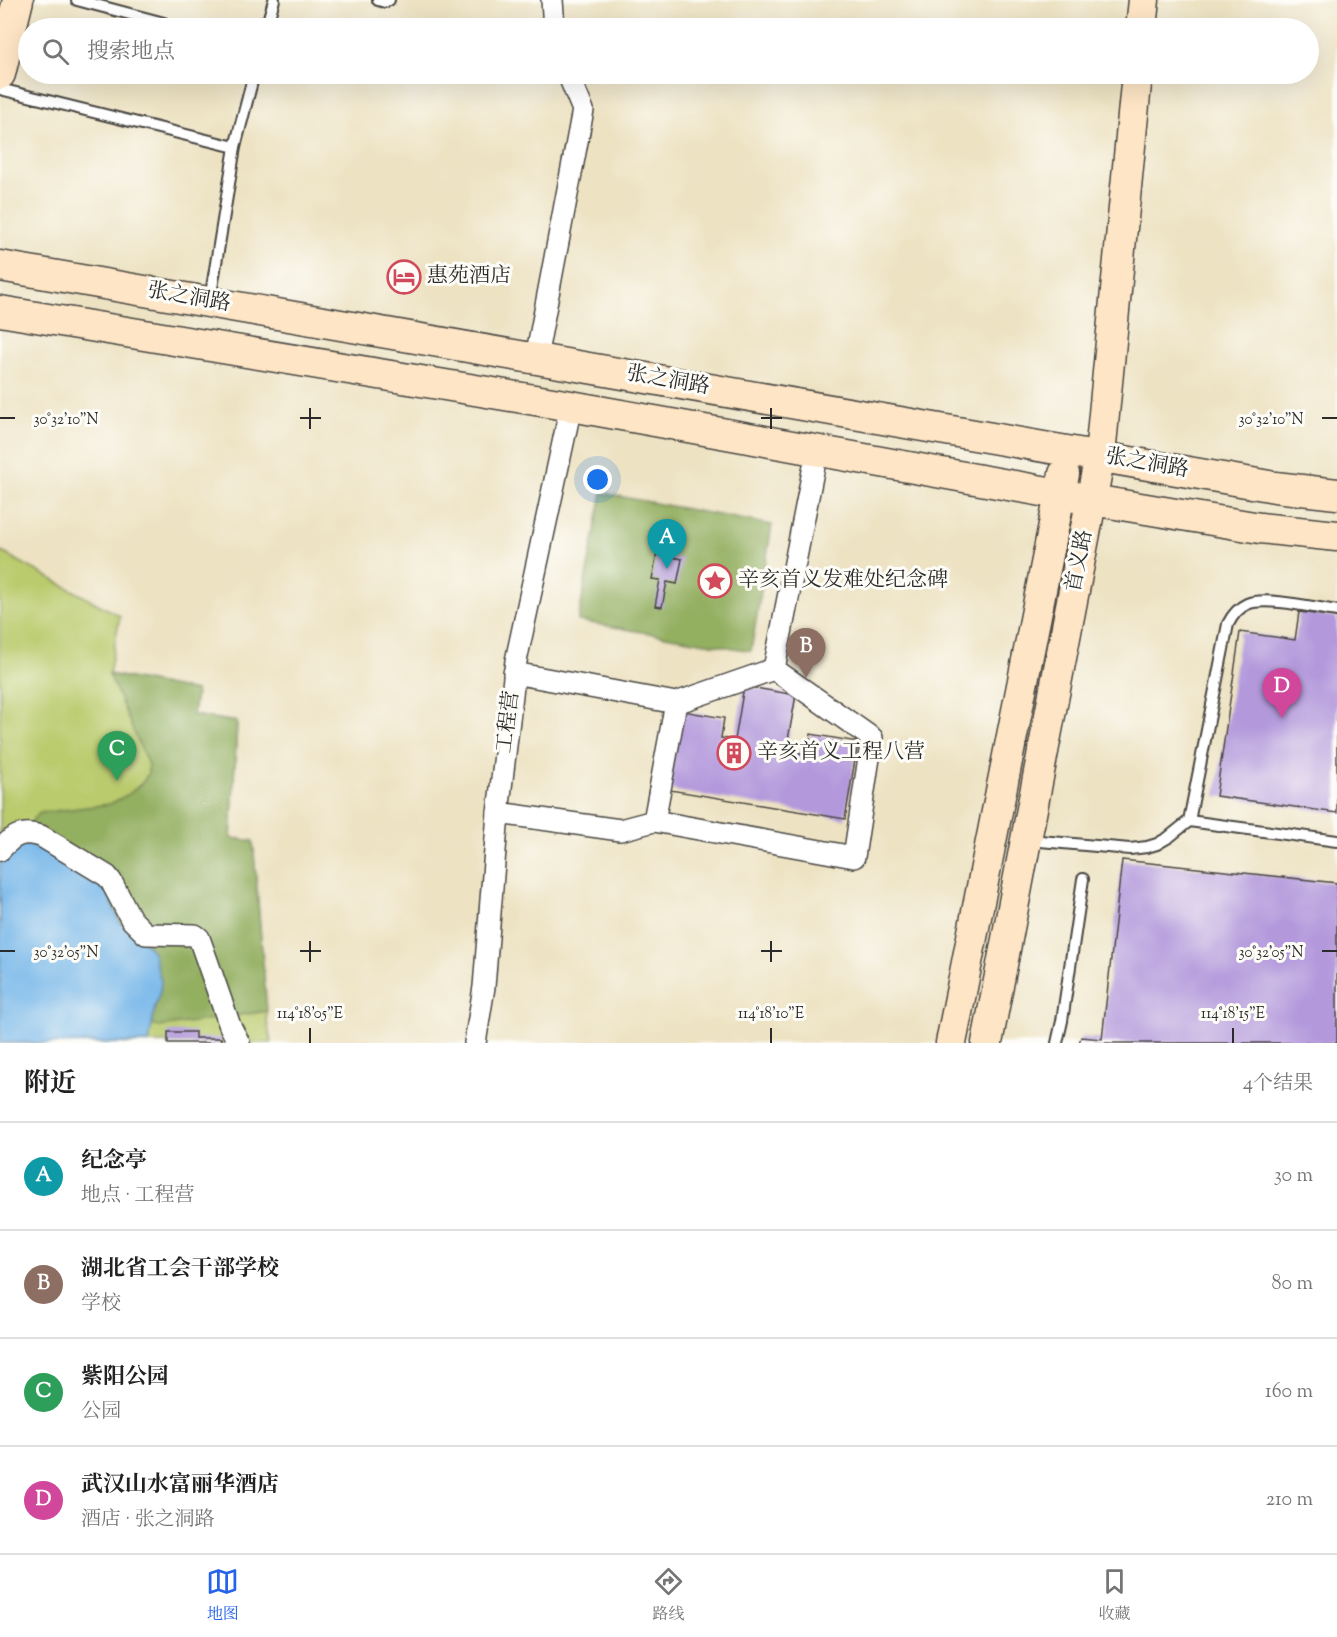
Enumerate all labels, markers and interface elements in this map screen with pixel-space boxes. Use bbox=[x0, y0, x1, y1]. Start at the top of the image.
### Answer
search box bbox=[18, 18, 1319, 84]
icon: search bbox=[39, 35, 72, 68]
text: 搜索地点 bbox=[87, 37, 175, 69]
hotel icon: 惠苑酒店 bbox=[386, 259, 422, 295]
place label: 惠苑酒店 bbox=[427, 262, 511, 292]
street label: 张之洞路 bbox=[145, 276, 233, 320]
street label: 张之洞路 bbox=[624, 359, 712, 403]
text: 30°32'10"N bbox=[33, 410, 99, 431]
text: 30°32'10"N bbox=[1238, 410, 1304, 431]
street label: 张之洞路 bbox=[1103, 442, 1191, 486]
your location bbox=[583, 465, 612, 494]
pin: A bbox=[648, 520, 686, 569]
street label: 首义路 bbox=[1059, 527, 1101, 595]
place icon: 辛亥首义发难处纪念碑 bbox=[697, 563, 733, 599]
place label: 辛亥首义发难处纪念碑 bbox=[738, 566, 948, 596]
pin: B bbox=[786, 628, 826, 678]
pin: D bbox=[1262, 668, 1302, 718]
street label: 工程营 bbox=[490, 689, 528, 755]
pin: C bbox=[98, 732, 136, 781]
building icon: 辛亥首义工程八营 bbox=[716, 735, 752, 771]
place label: 辛亥首义工程八营 bbox=[757, 738, 925, 768]
text: 30°32'05"N bbox=[34, 943, 98, 964]
text: 30°32'05"N bbox=[1239, 943, 1303, 964]
text: 114°18'05"E bbox=[277, 1004, 343, 1025]
text: 114°18'10"E bbox=[738, 1004, 804, 1025]
text: 114°18'15"E bbox=[1201, 1004, 1265, 1025]
text: 附近 bbox=[24, 1066, 76, 1103]
text: 4个结果 bbox=[1243, 1070, 1313, 1099]
text: 纪念亭 bbox=[81, 1146, 147, 1178]
text: A bbox=[35, 1162, 52, 1191]
text: 30 m bbox=[1274, 1162, 1313, 1191]
text: 地点 · 工程营 bbox=[81, 1182, 195, 1211]
text: 湖北省工会干部学校 bbox=[81, 1254, 279, 1286]
text: B bbox=[37, 1270, 50, 1299]
text: 80 m bbox=[1272, 1270, 1313, 1299]
text: 学校 bbox=[81, 1290, 121, 1319]
text: 紫阳公园 bbox=[81, 1362, 169, 1394]
text: C bbox=[35, 1378, 52, 1407]
text: 160 m bbox=[1265, 1378, 1313, 1407]
text: 公园 bbox=[81, 1398, 121, 1427]
text: 武汉山水富丽华酒店 bbox=[81, 1470, 279, 1502]
text: D bbox=[36, 1486, 51, 1515]
text: 210 m bbox=[1266, 1486, 1313, 1515]
text: 酒店 · 张之洞路 bbox=[81, 1506, 215, 1535]
tab: 地图 bbox=[206, 1565, 239, 1627]
tab: 路线 bbox=[652, 1565, 685, 1627]
tab: 收藏 bbox=[1098, 1565, 1131, 1627]

